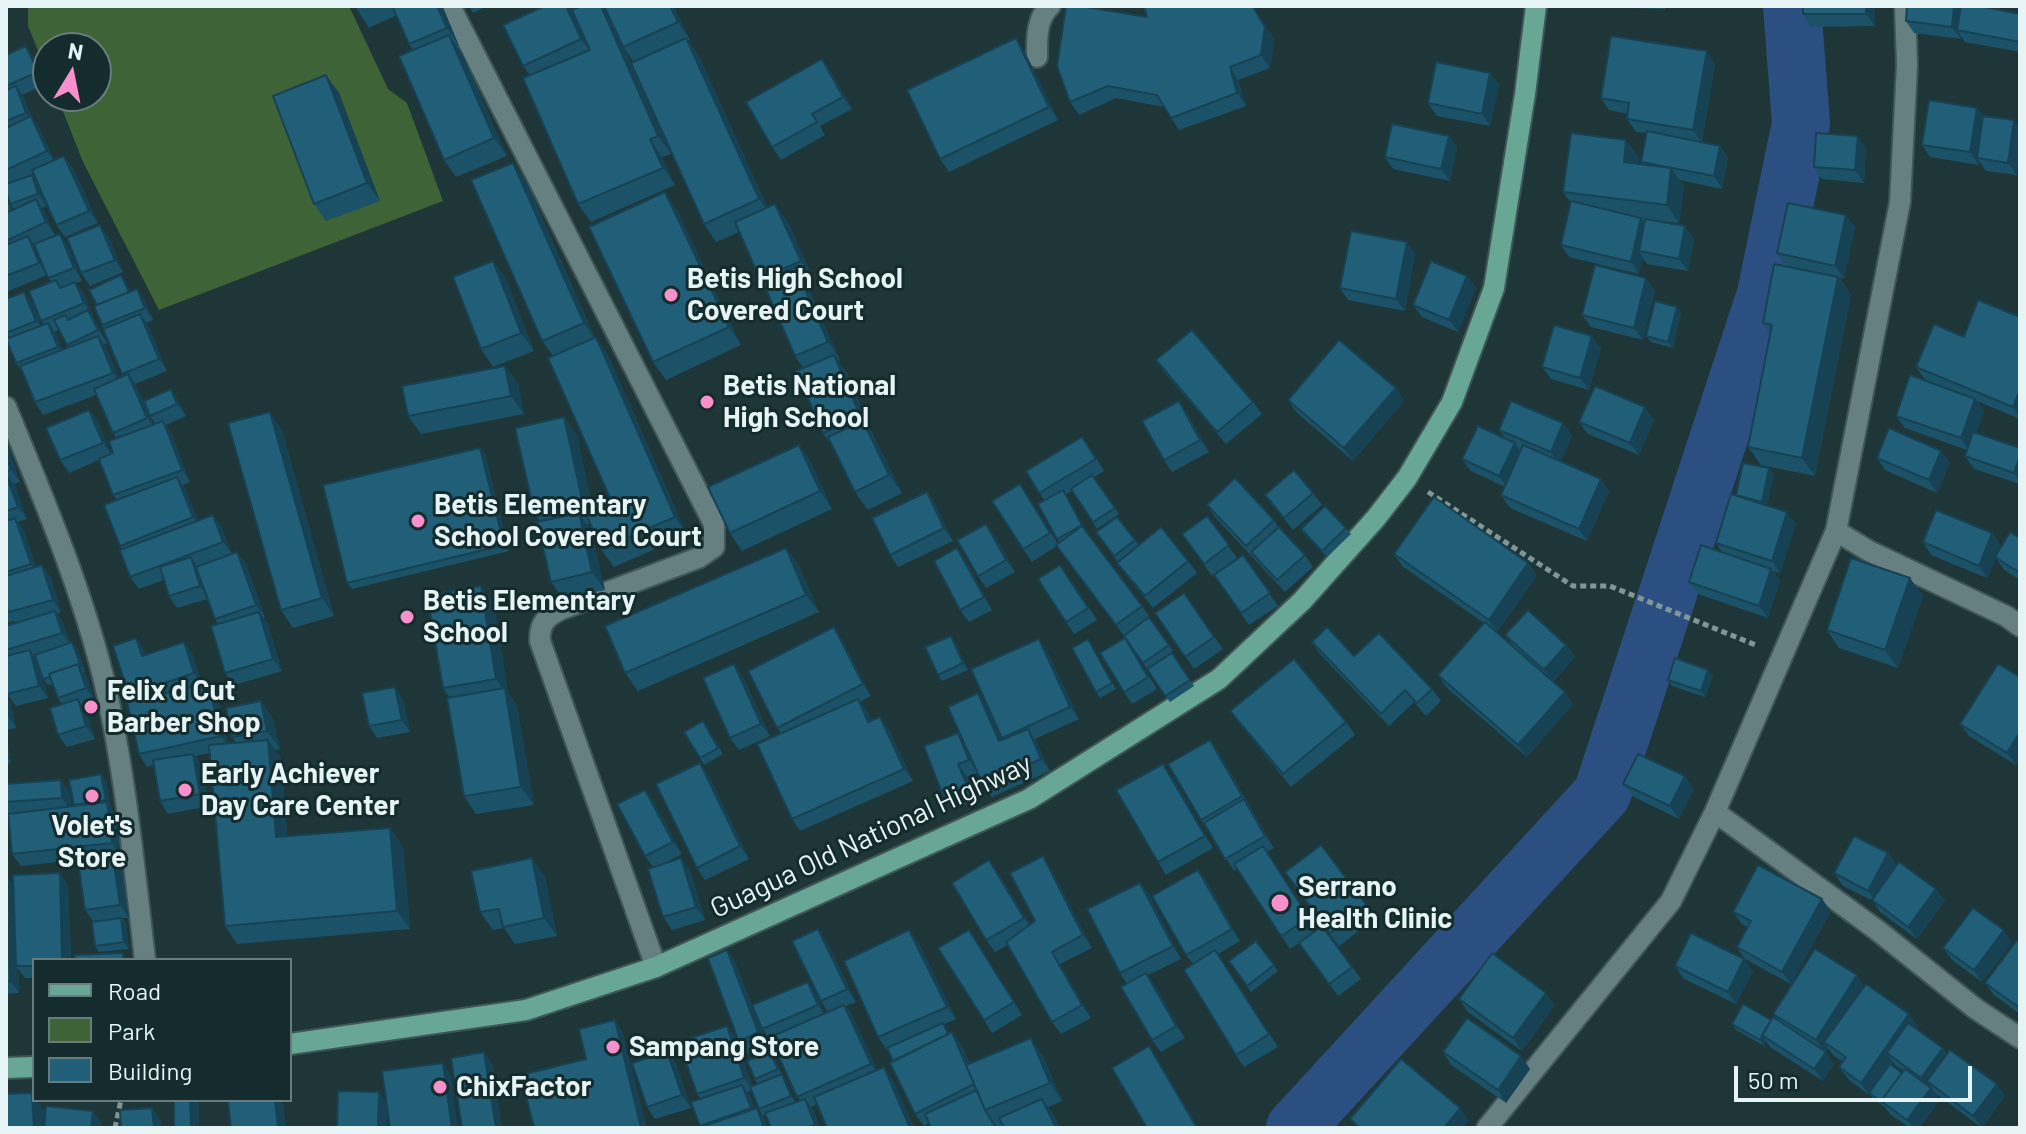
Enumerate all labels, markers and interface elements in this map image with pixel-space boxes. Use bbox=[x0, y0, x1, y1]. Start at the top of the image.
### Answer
north arrow bbox=[32, 32, 112, 112]
text: N bbox=[66, 36, 85, 64]
place label: Betis High School Covered Court bbox=[687, 262, 903, 328]
marker: Betis High School Covered Court bbox=[662, 286, 680, 304]
place label: Betis National High School bbox=[723, 369, 896, 435]
marker: Betis National High School bbox=[698, 393, 716, 411]
place label: Betis Elementary School Covered Court bbox=[434, 488, 702, 554]
marker: Betis Elementary School Covered Court bbox=[409, 512, 427, 530]
place label: Betis Elementary School bbox=[423, 584, 636, 650]
marker: Betis Elementary School bbox=[398, 608, 416, 626]
place label: Felix d Cut Barber Shop bbox=[107, 674, 261, 740]
marker: Felix d Cut Barber Shop bbox=[82, 698, 100, 716]
street label: Guagua Old National Highway bbox=[705, 747, 1037, 925]
place label: Early Achiever Day Care Center bbox=[201, 757, 399, 823]
marker: Early Achiever Day Care Center bbox=[176, 781, 194, 799]
marker: Volet's Store bbox=[83, 787, 101, 805]
place label: Volet's Store bbox=[51, 809, 133, 875]
place label: Serrano Health Clinic bbox=[1298, 870, 1452, 936]
marker: Serrano Health Clinic bbox=[1269, 892, 1291, 914]
legend bbox=[32, 958, 292, 1102]
text: Road bbox=[108, 976, 161, 1005]
text: Park bbox=[108, 1016, 155, 1045]
place label: Sampang Store bbox=[629, 1030, 819, 1064]
marker: Sampang Store bbox=[604, 1038, 622, 1056]
scale bar bbox=[1738, 1050, 1976, 1100]
text: Building bbox=[108, 1056, 192, 1085]
text: 50 m bbox=[1748, 1065, 1799, 1094]
place label: ChixFactor bbox=[456, 1070, 591, 1104]
marker: ChixFactor bbox=[431, 1078, 449, 1096]

